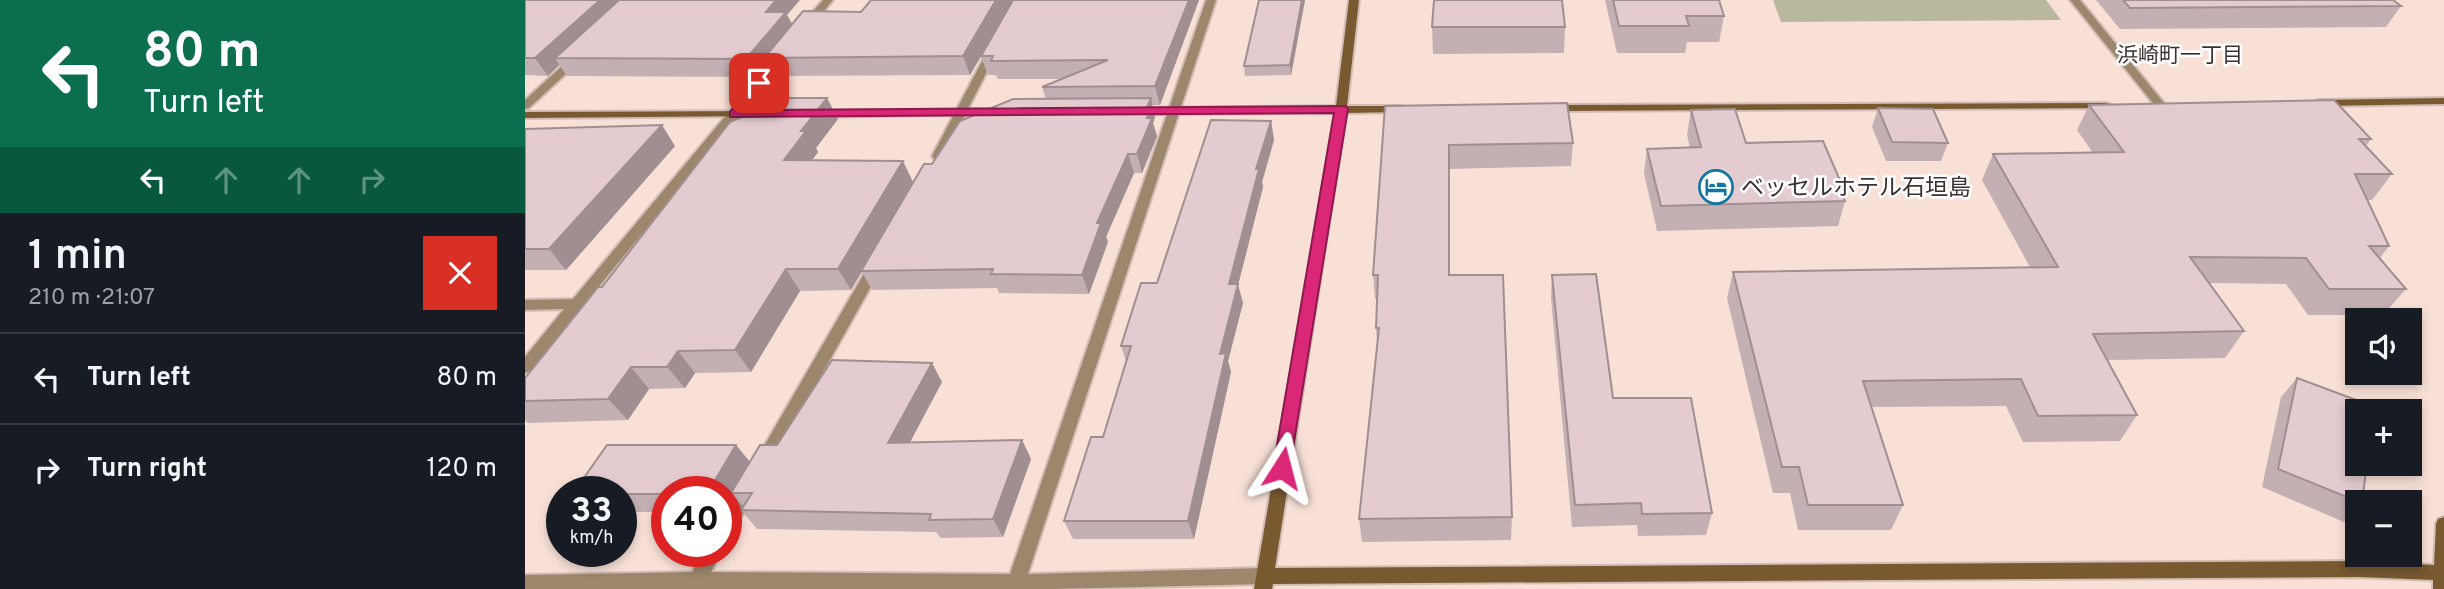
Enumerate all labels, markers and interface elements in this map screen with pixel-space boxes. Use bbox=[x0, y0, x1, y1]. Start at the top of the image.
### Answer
text: 80 m bbox=[143, 23, 260, 85]
icon: left bbox=[28, 28, 119, 119]
district label: 浜崎町一丁目 bbox=[2117, 43, 2243, 70]
pin bbox=[729, 53, 789, 113]
icon: arrive bbox=[740, 64, 778, 102]
text: Turn left bbox=[143, 84, 264, 124]
icon: left bbox=[134, 161, 172, 199]
icon: ahead bbox=[207, 161, 245, 199]
icon: ahead bbox=[280, 161, 318, 199]
icon: right bbox=[353, 161, 391, 199]
hotel icon: ベッセルホテル石垣島 bbox=[1697, 168, 1735, 206]
place label: ベッセルホテル石垣島 bbox=[1741, 175, 1971, 204]
text: 1 min bbox=[28, 231, 127, 284]
button: close bbox=[423, 236, 497, 310]
text: 210 m · 21:07 bbox=[28, 284, 155, 313]
map controls bbox=[2345, 308, 2422, 567]
button: sound bbox=[2345, 308, 2422, 385]
icon: left bbox=[28, 360, 66, 398]
text: Turn left bbox=[87, 362, 191, 395]
text: 80 m bbox=[437, 362, 497, 395]
button: + bbox=[2345, 399, 2422, 476]
position arrow bbox=[1245, 431, 1319, 505]
icon: right bbox=[28, 451, 66, 489]
text: Turn right bbox=[87, 453, 207, 486]
text: 120 m bbox=[427, 453, 497, 486]
speed limit sign: 40 bbox=[651, 476, 742, 567]
text: 33 bbox=[571, 490, 612, 534]
button: − bbox=[2345, 490, 2422, 567]
text: km/h bbox=[570, 527, 613, 550]

